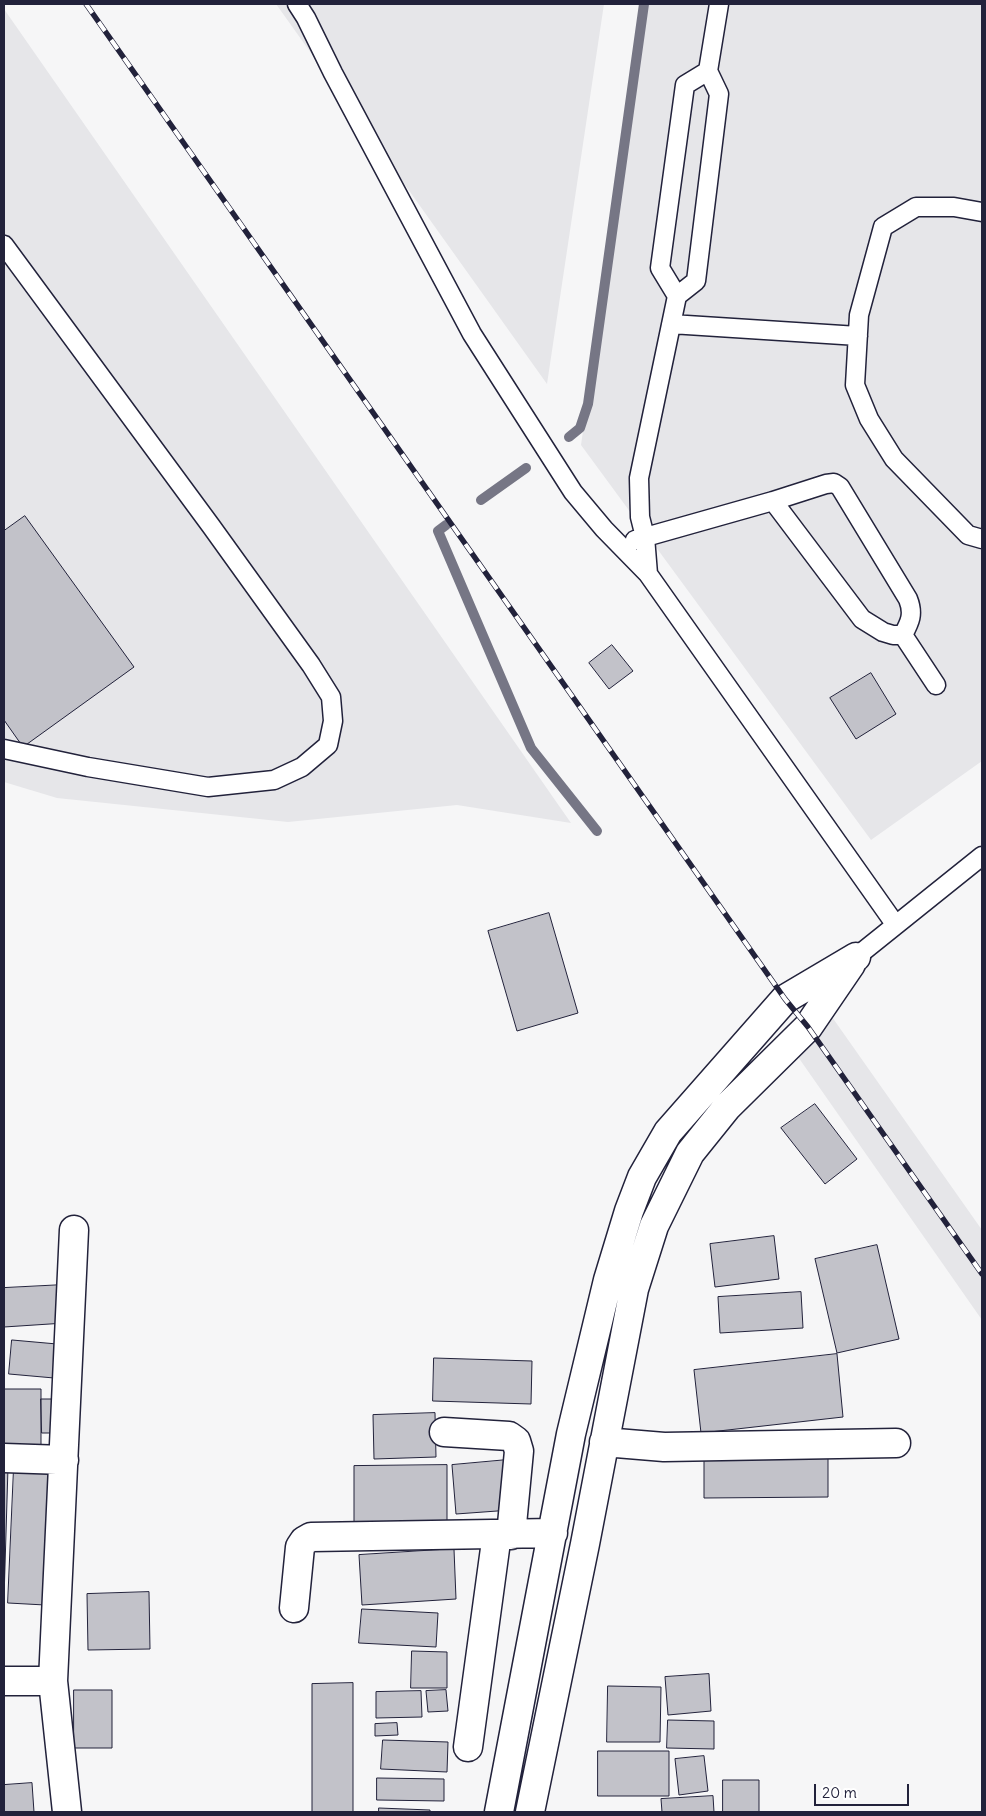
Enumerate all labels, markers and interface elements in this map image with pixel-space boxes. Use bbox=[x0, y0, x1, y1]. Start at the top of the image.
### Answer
scale bar bbox=[816, 1774, 911, 1806]
text: 20 m bbox=[822, 1783, 857, 1802]

